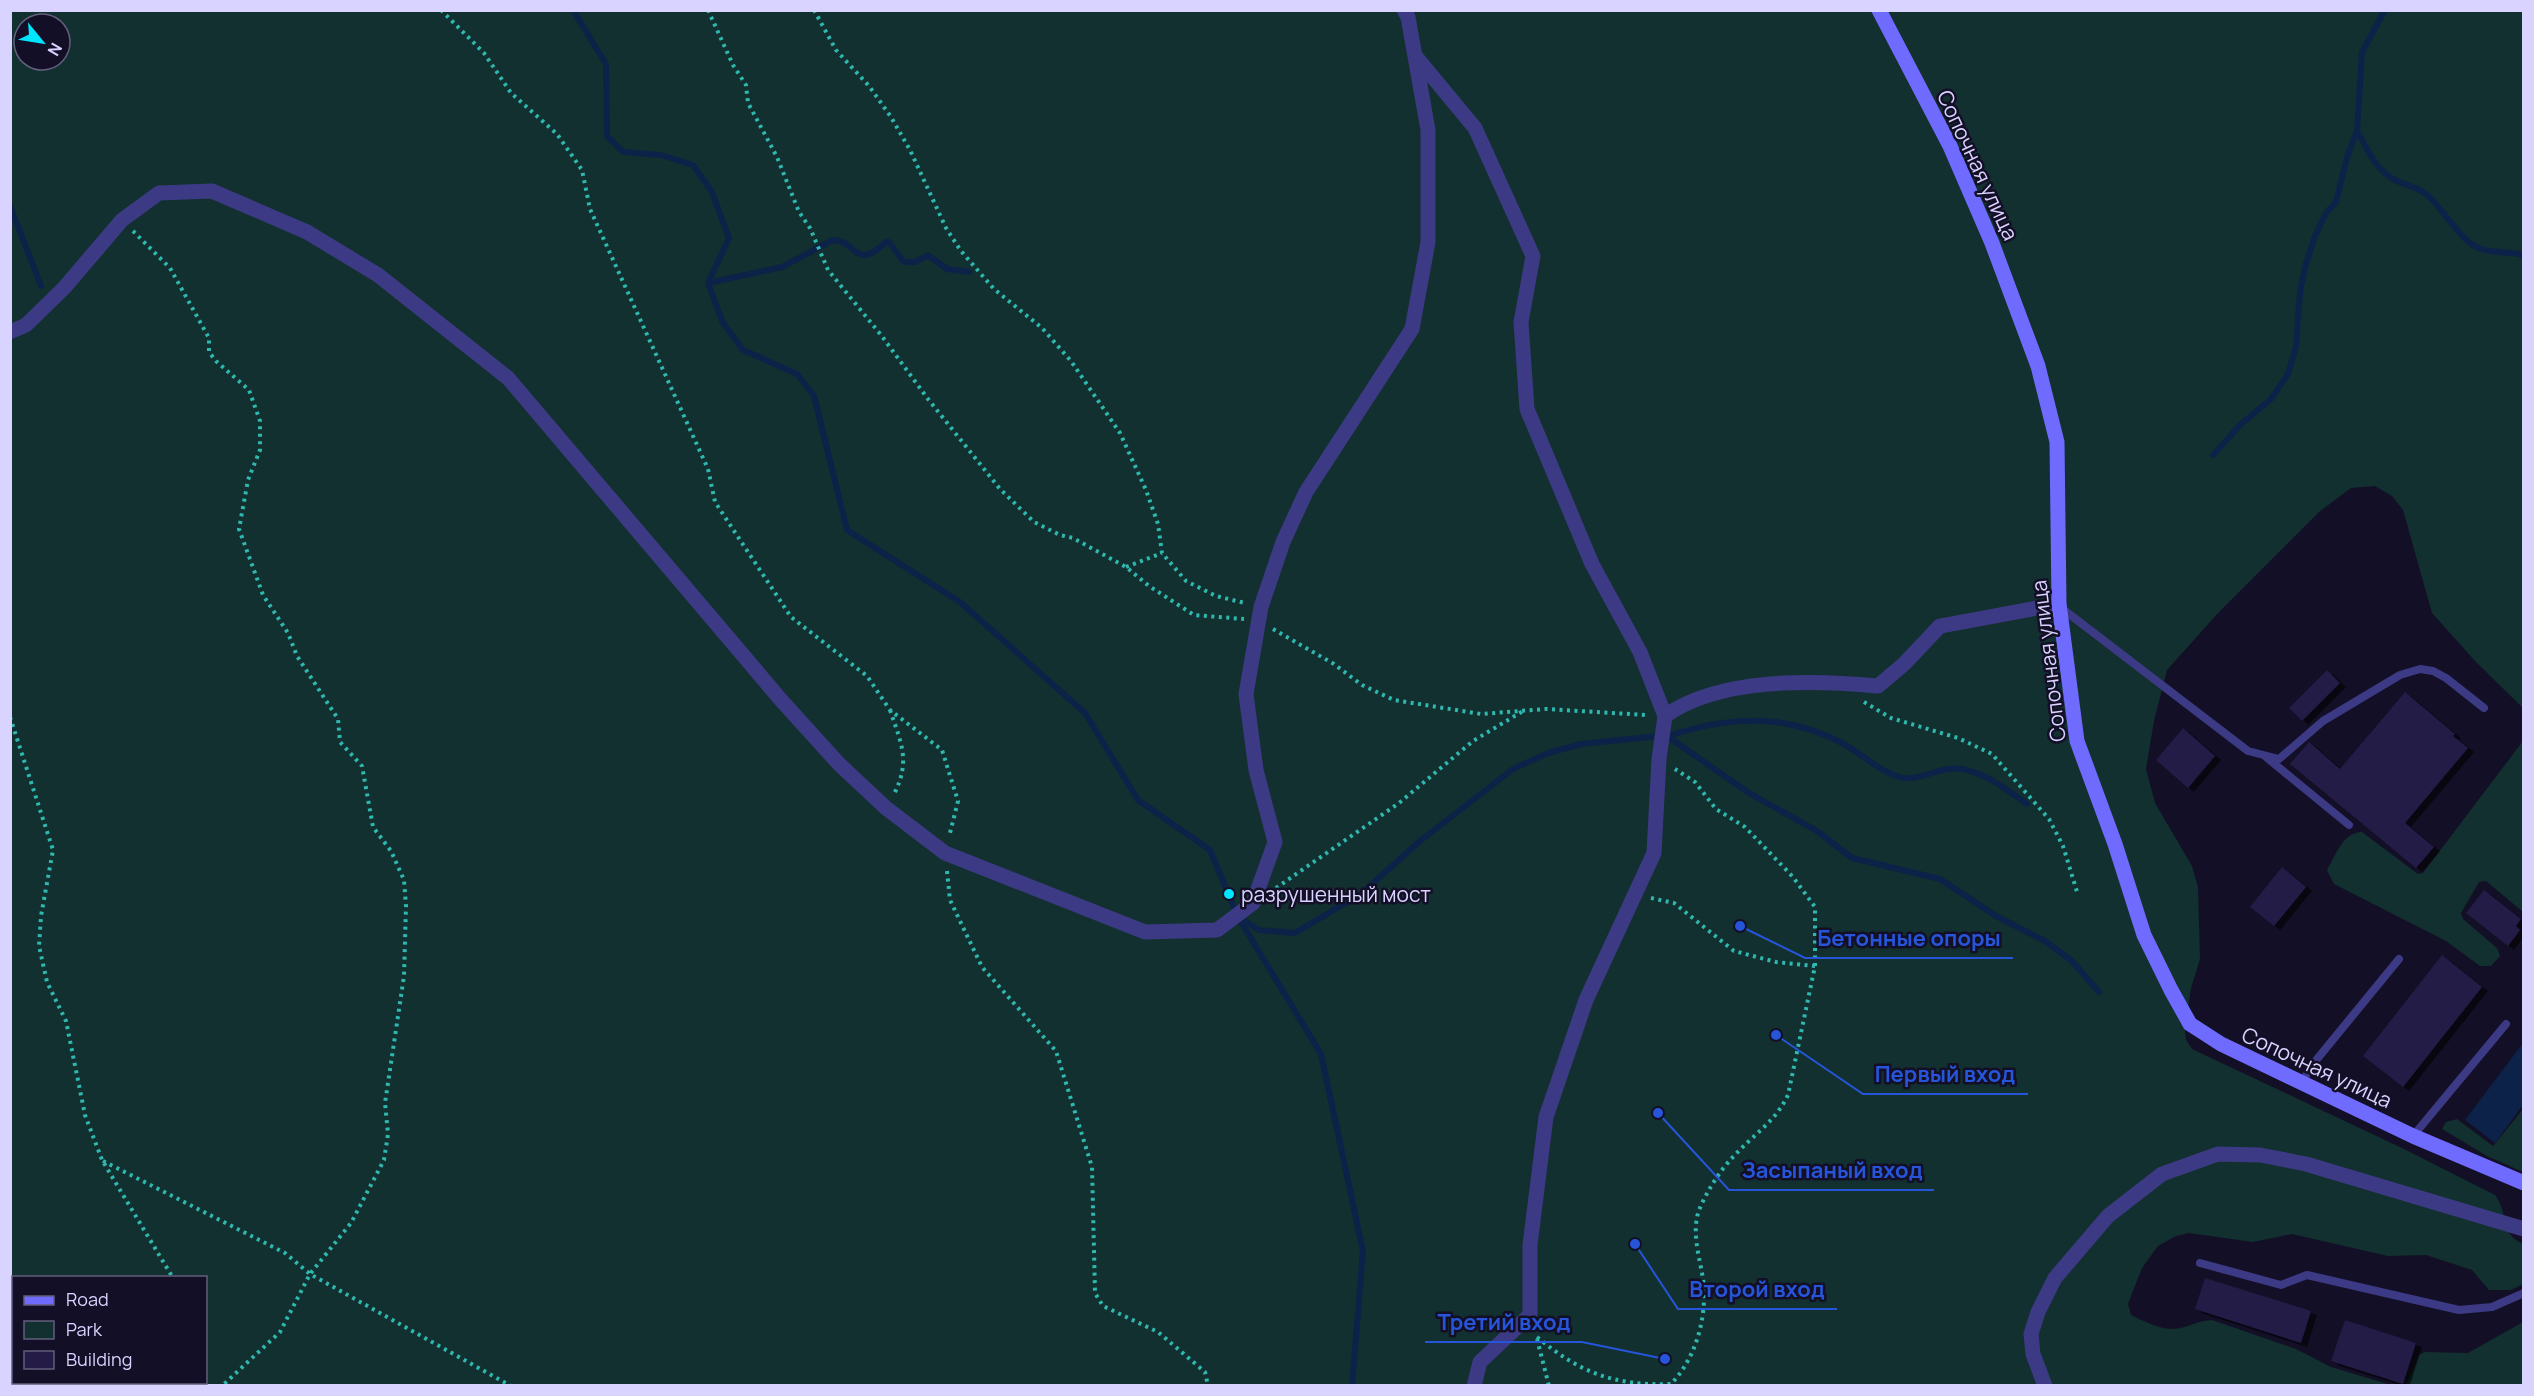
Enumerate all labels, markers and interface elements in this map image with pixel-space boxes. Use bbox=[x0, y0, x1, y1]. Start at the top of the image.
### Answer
north arrow bbox=[12, 12, 72, 72]
text: N bbox=[43, 39, 67, 60]
street label: Сопочная улица bbox=[1931, 85, 2025, 245]
street label: Сопочная улица bbox=[2024, 579, 2072, 743]
place label: разрушенный мост bbox=[1241, 880, 1431, 908]
marker: разрушенный мост bbox=[1222, 887, 1236, 901]
callout: Бетонные опоры bbox=[1805, 918, 2013, 958]
text: Бетонные опоры bbox=[1817, 923, 2001, 953]
street label: Сопочная улица bbox=[2237, 1020, 2397, 1114]
callout: Первый вход bbox=[1863, 1054, 2028, 1094]
text: Первый вход bbox=[1875, 1059, 2015, 1089]
callout: Засыпаный вход bbox=[1729, 1150, 1934, 1190]
text: Засыпаный вход bbox=[1741, 1155, 1923, 1185]
callout: Второй вход bbox=[1678, 1269, 1837, 1309]
text: Второй вход bbox=[1689, 1274, 1825, 1304]
legend bbox=[12, 1276, 207, 1384]
text: Road bbox=[66, 1287, 109, 1311]
callout: Третий вход bbox=[1425, 1302, 1582, 1342]
text: Третий вход bbox=[1437, 1307, 1571, 1337]
text: Park bbox=[66, 1317, 103, 1341]
text: Building bbox=[66, 1347, 132, 1371]

